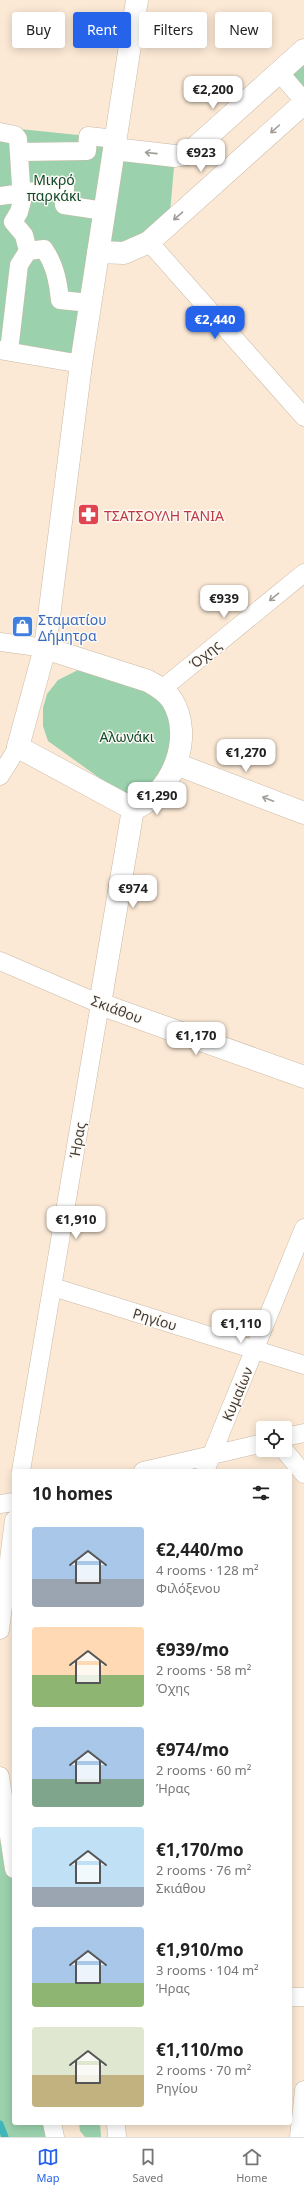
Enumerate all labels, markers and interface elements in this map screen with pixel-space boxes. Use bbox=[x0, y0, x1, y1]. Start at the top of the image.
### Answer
chip: Buy bbox=[12, 12, 65, 48]
chip: Rent bbox=[73, 12, 131, 48]
chip: Filters bbox=[139, 12, 207, 48]
chip: New bbox=[215, 12, 272, 48]
pin: €2,200 bbox=[180, 76, 246, 110]
text: €2,200 bbox=[193, 80, 233, 98]
one-way arrow bbox=[270, 124, 280, 134]
pin: €923 bbox=[177, 139, 225, 173]
text: €923 bbox=[186, 143, 216, 161]
one-way arrow bbox=[145, 149, 158, 157]
park label: Μικρό παρκάκι bbox=[27, 170, 82, 205]
one-way arrow bbox=[174, 211, 184, 220]
pin: €2,440 bbox=[182, 306, 248, 340]
text: €2,440 bbox=[195, 310, 235, 328]
pharmacy icon: ΤΣΑΤΣΟΥΛΗ ΤΑΝΙΑ bbox=[75, 502, 101, 528]
place label: ΤΣΑΤΣΟΥΛΗ ΤΑΝΙΑ bbox=[104, 506, 224, 525]
pin: €939 bbox=[200, 585, 248, 619]
text: €939 bbox=[209, 589, 239, 607]
one-way arrow bbox=[268, 593, 279, 602]
place label: Σταματίου Δήμητρα bbox=[38, 610, 107, 645]
shop icon: Σταματίου Δήμητρα bbox=[9, 614, 35, 640]
street label: Όχης bbox=[185, 635, 225, 673]
park label: Αλωνάκι bbox=[100, 727, 155, 746]
pin: €1,270 bbox=[213, 739, 279, 773]
text: €1,270 bbox=[226, 743, 266, 761]
pin: €1,290 bbox=[124, 782, 190, 816]
text: €1,290 bbox=[137, 786, 177, 804]
one-way arrow bbox=[262, 794, 274, 802]
pin: €974 bbox=[109, 875, 157, 909]
text: €974 bbox=[118, 879, 148, 897]
street label: Σκιάθου bbox=[89, 991, 145, 1027]
pin: €1,170 bbox=[163, 1022, 229, 1056]
text: €1,170 bbox=[176, 1026, 216, 1044]
street label: Ήρας bbox=[64, 1120, 90, 1160]
pin: €1,910 bbox=[43, 1206, 109, 1240]
text: €1,910 bbox=[56, 1210, 96, 1228]
street label: Ρηγίου bbox=[131, 1303, 179, 1335]
pin: €1,110 bbox=[208, 1310, 274, 1344]
text: €1,110 bbox=[221, 1314, 261, 1332]
street label: Κυμαίων bbox=[217, 1364, 257, 1424]
map controls bbox=[256, 1421, 292, 1457]
button: locate bbox=[256, 1421, 292, 1457]
text: 10 homes bbox=[32, 1482, 113, 1505]
icon: filters bbox=[250, 1482, 272, 1504]
text: €2,440/mo bbox=[156, 1538, 244, 1561]
icon: home bbox=[64, 1543, 112, 1591]
text: 4 rooms · 128 m² bbox=[156, 1561, 259, 1579]
text: Φιλόξενου bbox=[156, 1579, 220, 1597]
text: €939/mo bbox=[156, 1638, 229, 1661]
icon: home bbox=[64, 1643, 112, 1691]
text: 2 rooms · 58 m² bbox=[156, 1661, 251, 1679]
text: Όχης bbox=[156, 1679, 190, 1697]
text: €974/mo bbox=[156, 1738, 229, 1761]
icon: home bbox=[64, 1743, 112, 1791]
text: 2 rooms · 60 m² bbox=[156, 1761, 251, 1779]
text: Ήρας bbox=[156, 1779, 190, 1797]
text: €1,170/mo bbox=[156, 1838, 244, 1861]
icon: home bbox=[64, 1843, 112, 1891]
text: 2 rooms · 76 m² bbox=[156, 1861, 251, 1879]
text: Σκιάθου bbox=[156, 1879, 206, 1897]
text: €1,910/mo bbox=[156, 1938, 244, 1961]
icon: home bbox=[64, 1943, 112, 1991]
text: 3 rooms · 104 m² bbox=[156, 1961, 259, 1979]
text: Ήρας bbox=[156, 1979, 190, 1997]
text: €1,110/mo bbox=[156, 2038, 244, 2061]
icon: home bbox=[64, 2043, 112, 2091]
text: 2 rooms · 70 m² bbox=[156, 2061, 251, 2079]
text: Ρηγίου bbox=[156, 2079, 198, 2097]
tab: Map bbox=[37, 2146, 59, 2185]
tab: Saved bbox=[132, 2146, 163, 2185]
tab: Home bbox=[236, 2146, 268, 2185]

